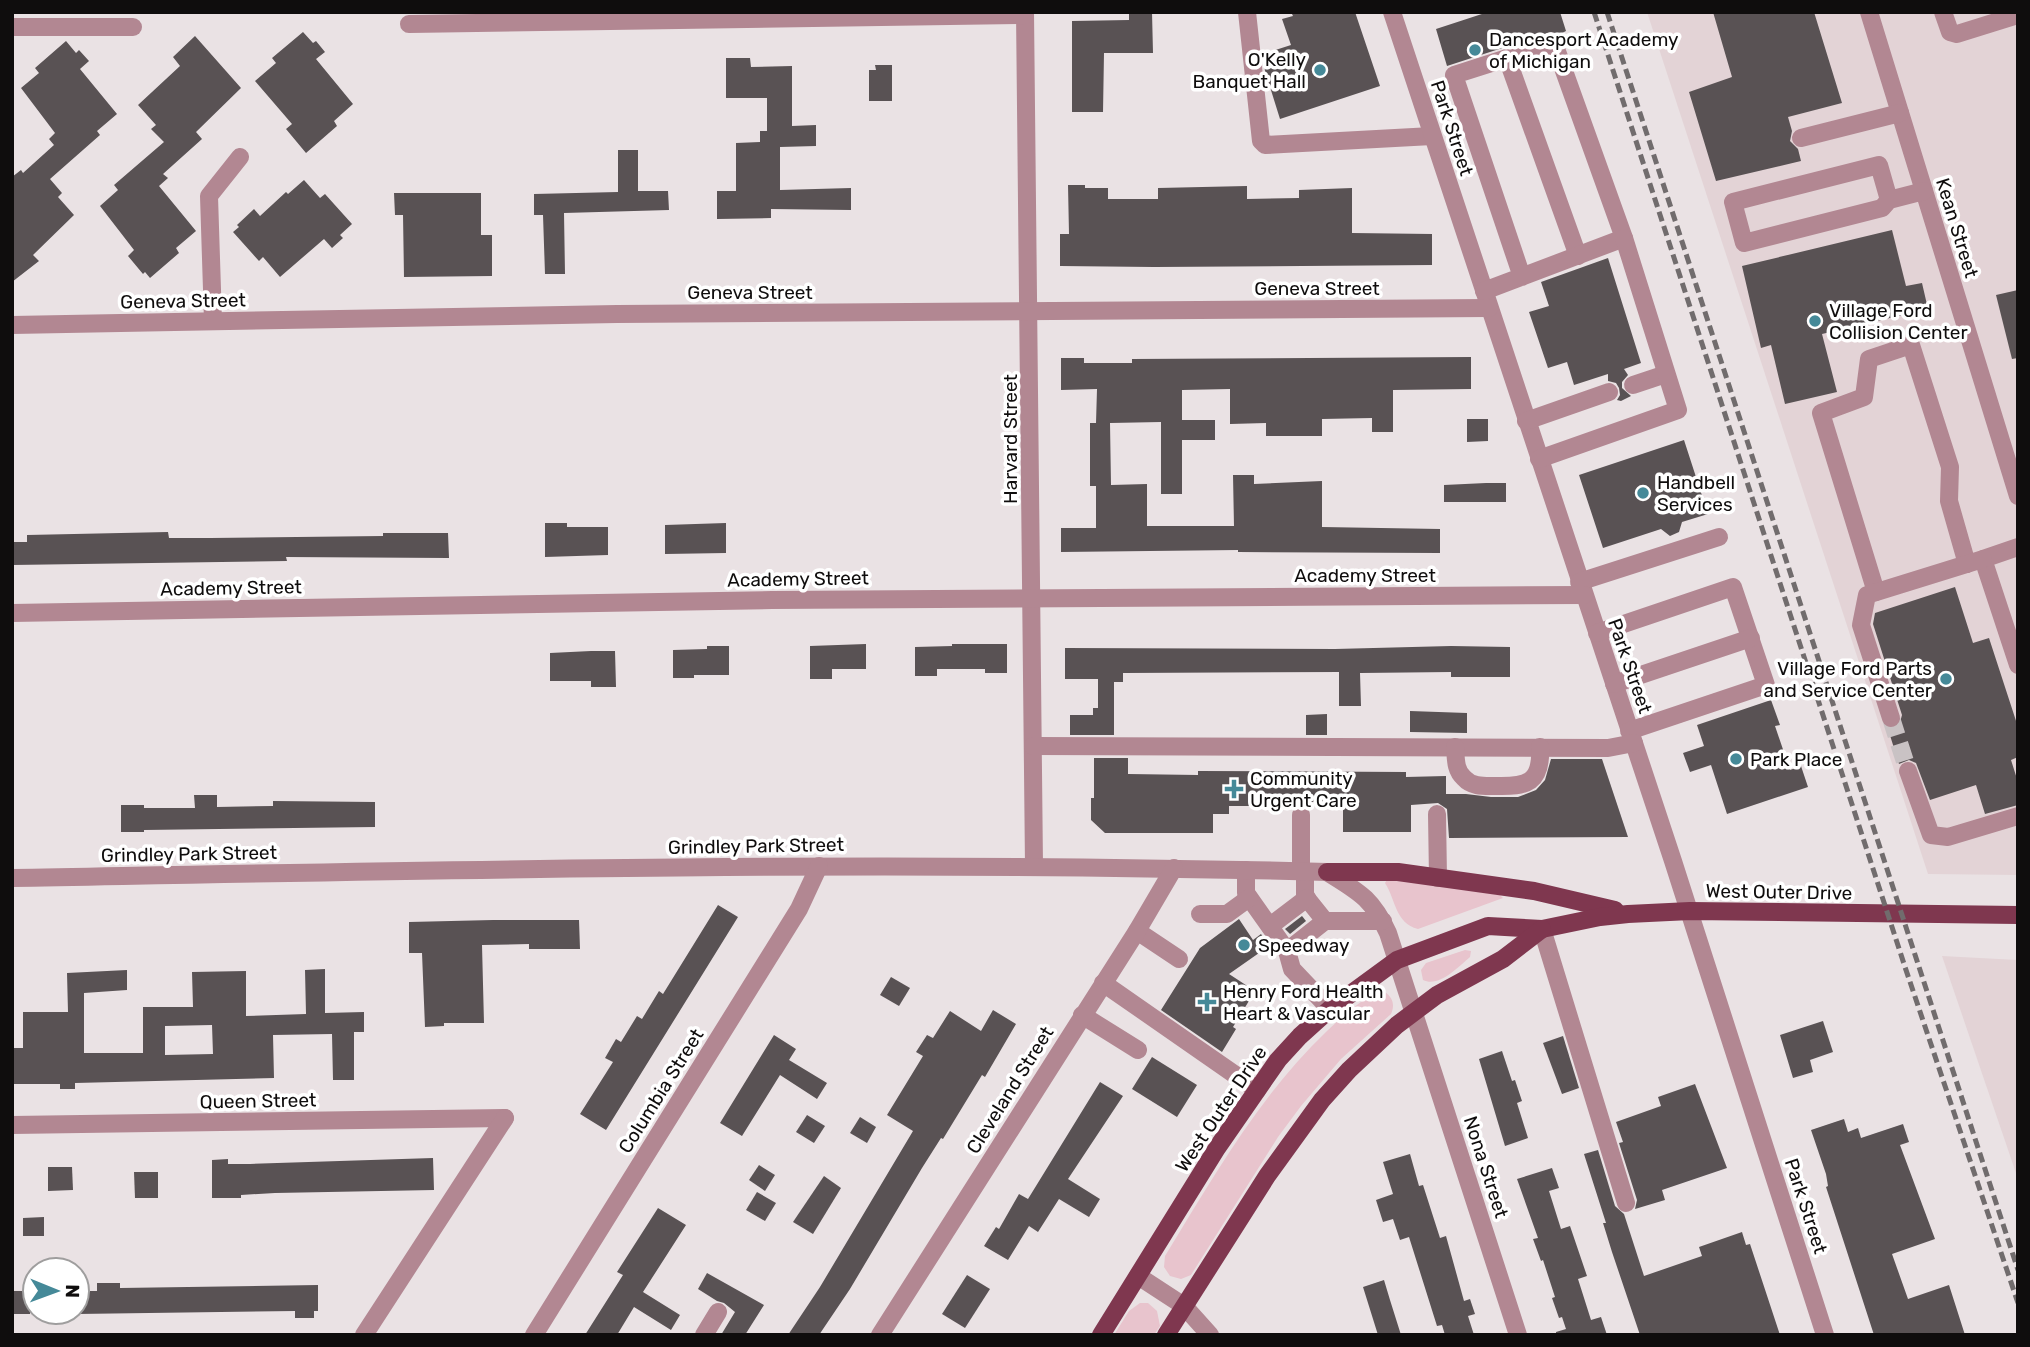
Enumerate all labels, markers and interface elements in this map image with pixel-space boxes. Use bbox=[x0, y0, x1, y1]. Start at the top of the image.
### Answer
place label: Dancesport Academy of Michigan bbox=[1489, 28, 1679, 73]
marker: Dancesport Academy of Michigan bbox=[1467, 42, 1483, 58]
place label: O'Kelly Banquet Hall bbox=[1193, 48, 1306, 93]
marker: O'Kelly Banquet Hall bbox=[1312, 62, 1328, 78]
street label: Park Street bbox=[1426, 77, 1478, 179]
street label: Kean Street bbox=[1931, 175, 1983, 281]
street label: Geneva Street bbox=[1254, 277, 1380, 300]
street label: Geneva Street bbox=[687, 281, 813, 304]
street label: Geneva Street bbox=[120, 288, 247, 314]
place label: Village Ford Collision Center bbox=[1829, 299, 1968, 344]
marker: Village Ford Collision Center bbox=[1807, 313, 1823, 329]
street label: Harvard Street bbox=[999, 374, 1022, 504]
place label: Handbell Services bbox=[1657, 471, 1735, 516]
marker: Handbell Services bbox=[1635, 485, 1651, 501]
street label: Academy Street bbox=[1294, 564, 1436, 587]
street label: Academy Street bbox=[727, 566, 870, 592]
street label: Academy Street bbox=[160, 575, 303, 601]
street label: Park Street bbox=[1603, 615, 1657, 717]
place label: Village Ford Parts and Service Center bbox=[1763, 657, 1933, 702]
marker: Village Ford Parts and Service Center bbox=[1938, 671, 1954, 687]
place label: Park Place bbox=[1750, 748, 1842, 771]
marker: Park Place bbox=[1728, 751, 1744, 767]
place label: Community Urgent Care bbox=[1250, 767, 1357, 812]
marker: Community Urgent Care bbox=[1224, 779, 1244, 799]
street label: Grindley Park Street bbox=[668, 833, 845, 859]
street label: Grindley Park Street bbox=[101, 841, 278, 867]
street label: West Outer Drive bbox=[1705, 879, 1853, 905]
place label: Speedway bbox=[1258, 934, 1349, 957]
marker: Speedway bbox=[1236, 937, 1252, 953]
place label: Henry Ford Health Heart & Vascular bbox=[1223, 980, 1384, 1025]
marker: Henry Ford Health Heart & Vascular bbox=[1197, 992, 1217, 1012]
street label: Cleveland Street bbox=[962, 1022, 1059, 1158]
street label: Columbia Street bbox=[613, 1024, 709, 1158]
street label: West Outer Drive bbox=[1170, 1042, 1272, 1176]
street label: Queen Street bbox=[199, 1088, 317, 1114]
street label: Nona Street bbox=[1459, 1113, 1513, 1221]
street label: Park Street bbox=[1780, 1155, 1832, 1257]
north arrow bbox=[21, 1256, 91, 1326]
text: N bbox=[61, 1284, 84, 1298]

